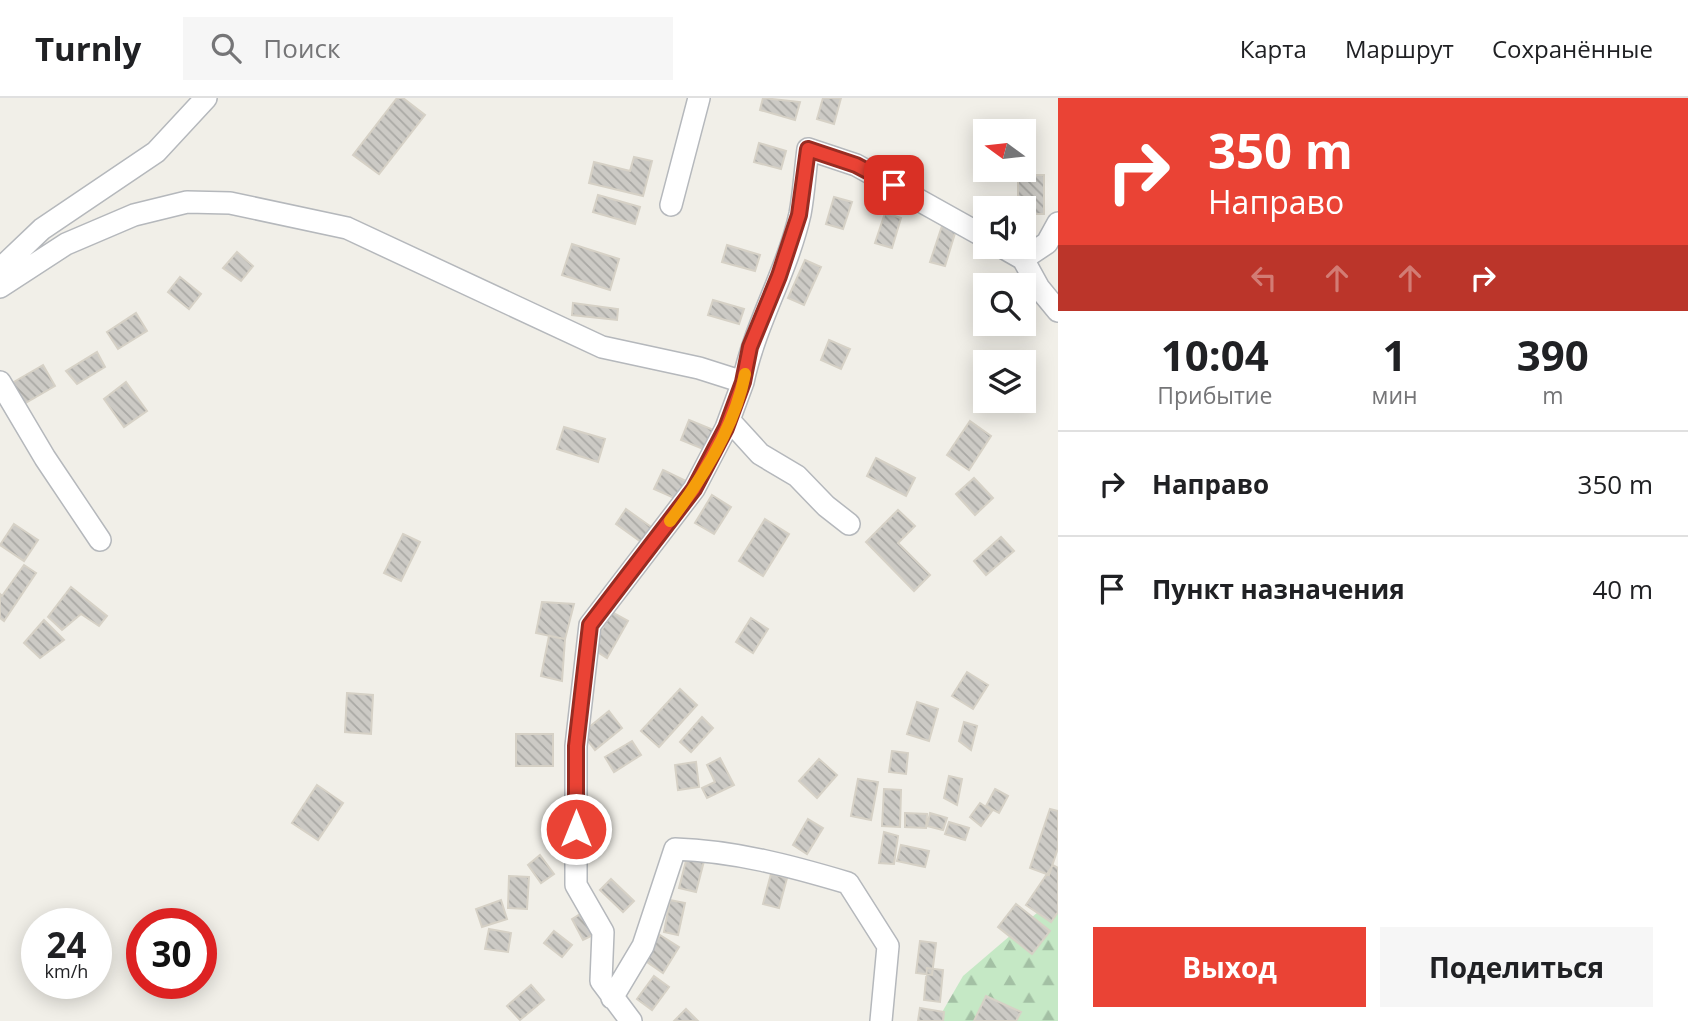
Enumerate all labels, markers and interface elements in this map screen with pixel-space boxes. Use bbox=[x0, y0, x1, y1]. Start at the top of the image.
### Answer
search box bbox=[183, 17, 673, 80]
text: Turnly bbox=[35, 26, 141, 71]
icon: search bbox=[207, 29, 245, 67]
text: Поиск bbox=[263, 30, 340, 66]
text: Карта bbox=[1240, 32, 1307, 65]
text: Маршрут bbox=[1345, 32, 1454, 65]
text: Сохранённые bbox=[1492, 32, 1653, 65]
text: 350 m bbox=[1208, 117, 1353, 183]
north arrow bbox=[973, 119, 1036, 182]
map controls bbox=[973, 119, 1036, 413]
icon: right bbox=[1093, 126, 1184, 217]
pin bbox=[864, 155, 924, 215]
icon: arrive bbox=[875, 166, 913, 204]
text: Направо bbox=[1208, 180, 1344, 223]
button: sound bbox=[973, 196, 1036, 259]
icon: left bbox=[1245, 259, 1283, 297]
icon: ahead bbox=[1318, 259, 1356, 297]
icon: ahead bbox=[1391, 259, 1429, 297]
icon: right bbox=[1464, 259, 1502, 297]
button: search bbox=[973, 273, 1036, 336]
text: 10:04 bbox=[1161, 326, 1269, 383]
text: 1 bbox=[1383, 326, 1407, 383]
text: 390 bbox=[1517, 326, 1589, 383]
button: layers bbox=[973, 350, 1036, 413]
text: Прибытие bbox=[1157, 379, 1272, 411]
text: мин bbox=[1372, 379, 1418, 411]
text: m bbox=[1542, 379, 1563, 411]
icon: right bbox=[1093, 465, 1131, 503]
text: Направо bbox=[1152, 466, 1269, 502]
text: 350 m bbox=[1578, 466, 1653, 502]
icon: arrive bbox=[1093, 570, 1131, 608]
text: Пункт назначения bbox=[1152, 571, 1405, 607]
text: 40 m bbox=[1592, 571, 1653, 607]
position arrow bbox=[539, 792, 613, 866]
speed limit sign: 30 bbox=[126, 908, 217, 999]
text: 24 bbox=[46, 921, 87, 968]
button: Выход bbox=[1093, 927, 1366, 1007]
button: Поделиться bbox=[1380, 927, 1653, 1007]
text: km/h bbox=[45, 959, 88, 983]

